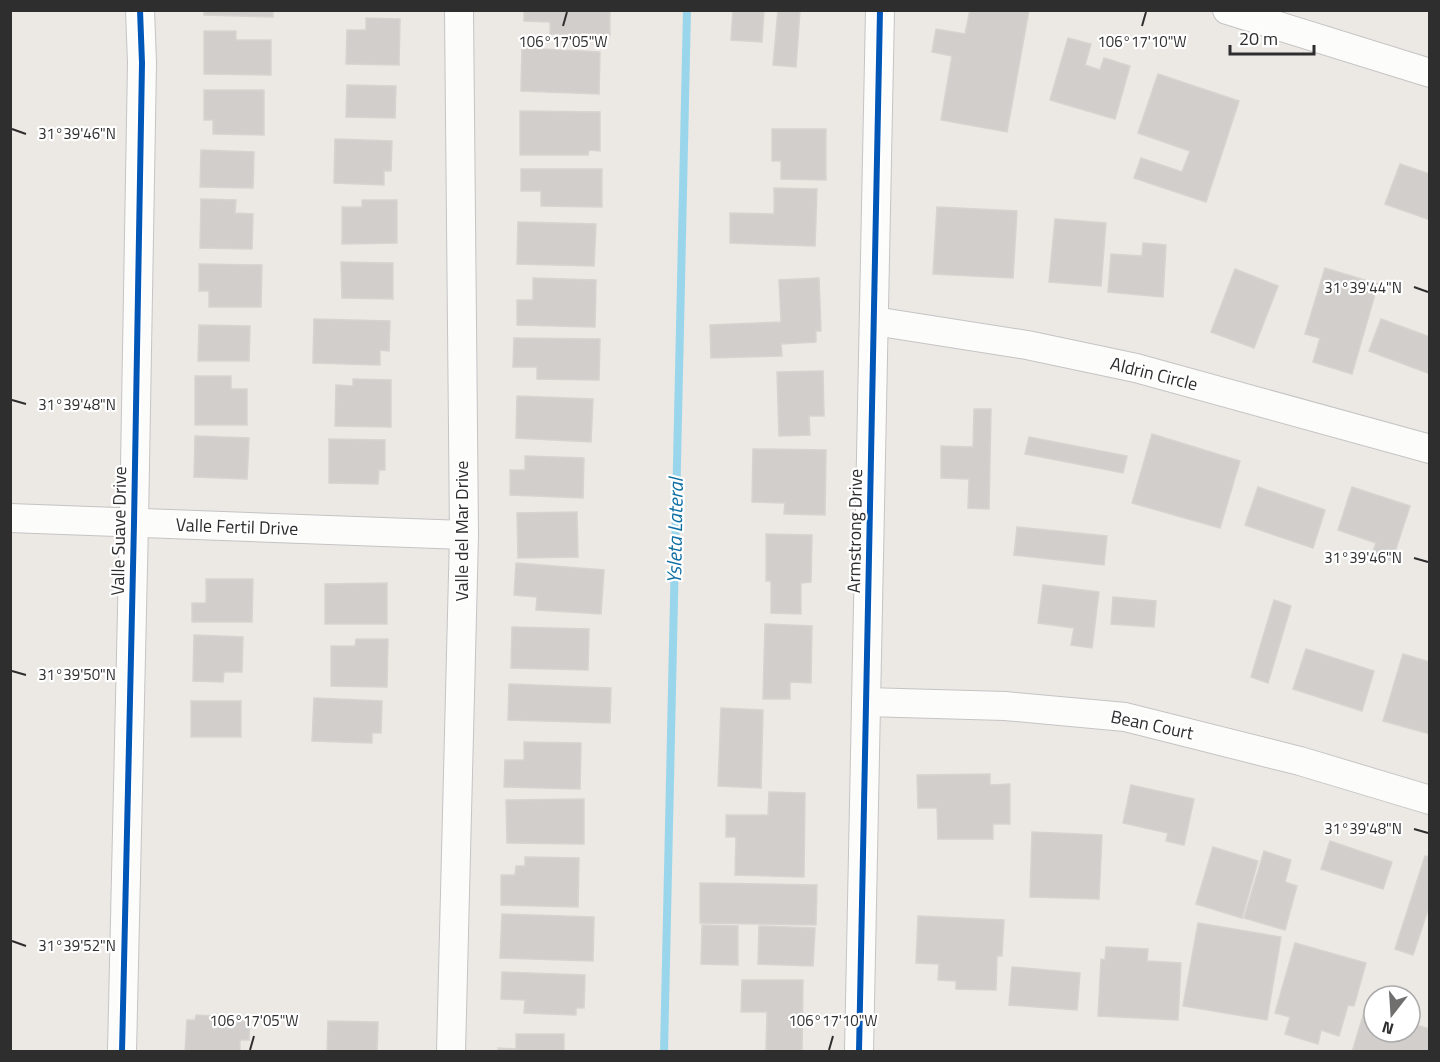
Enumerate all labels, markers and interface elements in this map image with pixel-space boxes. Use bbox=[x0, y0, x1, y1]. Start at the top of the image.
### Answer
scale bar bbox=[1230, 18, 1314, 56]
text: 20 m bbox=[1239, 25, 1278, 52]
text: 106°17'05"W bbox=[518, 30, 608, 53]
text: 106°17'10"W bbox=[1097, 30, 1187, 53]
text: 31°39'46"N bbox=[38, 122, 116, 145]
text: 31°39'44"N bbox=[1324, 276, 1402, 299]
street label: Aldrin Circle bbox=[1108, 350, 1201, 397]
text: 31°39'48"N bbox=[38, 393, 116, 416]
street label: Valle del Mar Drive bbox=[448, 461, 475, 601]
street label: Valle Suave Drive bbox=[104, 466, 133, 596]
street label: Armstrong Drive bbox=[840, 469, 869, 593]
water label: Ysleta Lateral bbox=[658, 475, 691, 584]
street label: Valle Fertil Drive bbox=[175, 511, 299, 542]
text: 31°39'46"N bbox=[1324, 546, 1402, 569]
text: 31°39'50"N bbox=[38, 663, 116, 686]
street label: Bean Court bbox=[1108, 703, 1197, 747]
text: 31°39'48"N bbox=[1324, 817, 1402, 840]
text: 31°39'52"N bbox=[38, 934, 116, 957]
north arrow bbox=[1362, 984, 1422, 1044]
text: 106°17'05"W bbox=[209, 1009, 299, 1032]
text: 106°17'10"W bbox=[788, 1009, 878, 1032]
text: N bbox=[1379, 1015, 1396, 1041]

